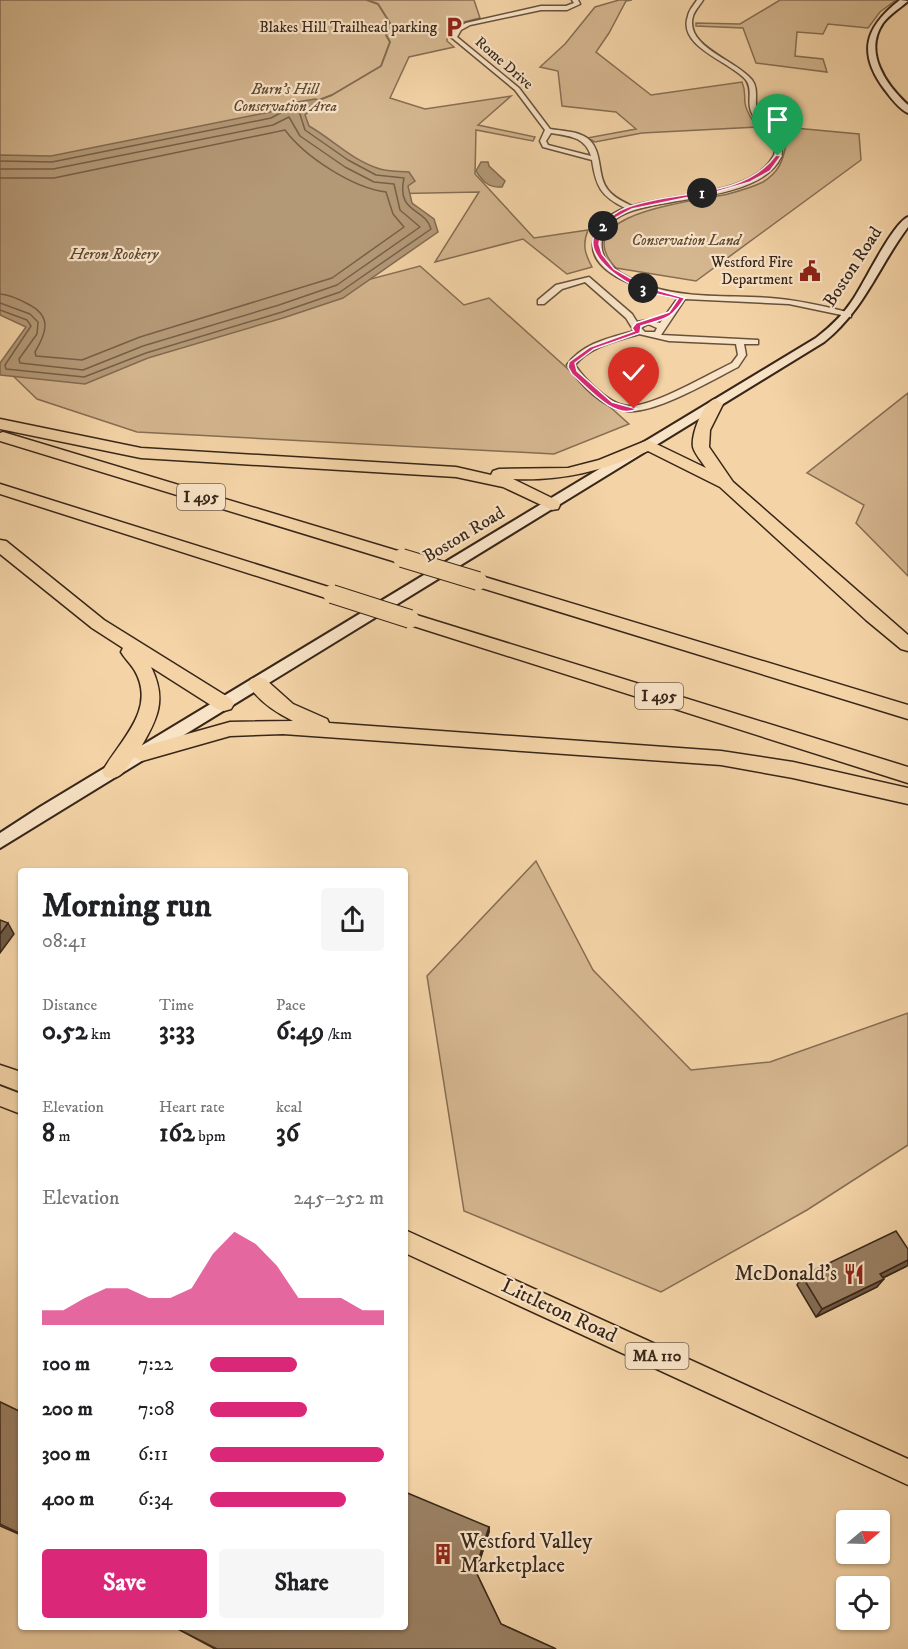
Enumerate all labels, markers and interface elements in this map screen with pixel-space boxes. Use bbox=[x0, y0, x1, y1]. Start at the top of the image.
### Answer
parking icon: Blakes Hill Trailhead parking bbox=[442, 15, 466, 39]
place label: Blakes Hill Trailhead parking bbox=[259, 18, 438, 37]
street label: Rome Drive bbox=[471, 32, 537, 94]
park label: Burn’s Hill Conservation Area bbox=[233, 80, 337, 116]
pin bbox=[752, 94, 803, 156]
icon: arrive bbox=[761, 103, 794, 136]
pin: 1 bbox=[687, 178, 717, 208]
text: 1 bbox=[699, 183, 705, 203]
pin: 2 bbox=[588, 211, 618, 241]
text: 2 bbox=[599, 216, 607, 236]
street label: Boston Road bbox=[819, 223, 887, 311]
park label: Conservation Land bbox=[632, 231, 743, 250]
water label: Heron Rookery bbox=[69, 244, 160, 264]
place label: Westford Fire Department bbox=[710, 253, 793, 289]
public building icon: Westford Fire Department bbox=[798, 259, 822, 283]
pin: 3 bbox=[628, 273, 658, 303]
text: 3 bbox=[640, 278, 646, 298]
pin bbox=[608, 347, 659, 409]
icon: check bbox=[617, 356, 650, 389]
road number: I 495 bbox=[177, 484, 225, 510]
street label: Boston Road bbox=[419, 502, 509, 568]
road number: I 495 bbox=[635, 683, 683, 709]
text: Morning run bbox=[42, 886, 211, 927]
button: share bbox=[321, 888, 384, 951]
text: 08:41 bbox=[42, 929, 87, 954]
text: Distance bbox=[42, 995, 97, 1015]
text: Time bbox=[159, 995, 194, 1015]
text: Pace bbox=[276, 995, 306, 1015]
text: 0.52 bbox=[42, 1015, 88, 1048]
text: 3:33 bbox=[159, 1015, 195, 1048]
text: 6:49 bbox=[276, 1015, 324, 1048]
text: km bbox=[88, 1024, 111, 1044]
text: /km bbox=[324, 1024, 352, 1044]
text: Elevation bbox=[42, 1097, 104, 1117]
text: Heart rate bbox=[159, 1097, 225, 1117]
text: kcal bbox=[276, 1097, 302, 1117]
text: 8 bbox=[42, 1117, 55, 1150]
text: 162 bbox=[159, 1117, 195, 1150]
text: 36 bbox=[276, 1117, 299, 1150]
text: m bbox=[55, 1126, 70, 1146]
text: bpm bbox=[195, 1126, 226, 1146]
text: Elevation bbox=[42, 1186, 119, 1211]
text: 245–252 m bbox=[294, 1186, 384, 1211]
place label: McDonald's bbox=[734, 1261, 837, 1287]
restaurant icon: McDonald's bbox=[842, 1262, 866, 1286]
street label: Littleton Road bbox=[497, 1273, 621, 1349]
road number: MA 110 bbox=[626, 1343, 688, 1369]
text: 100 m bbox=[42, 1352, 90, 1377]
text: 7:22 bbox=[138, 1352, 173, 1377]
text: 200 m bbox=[42, 1397, 93, 1422]
text: 7:08 bbox=[138, 1397, 175, 1422]
text: 300 m bbox=[42, 1442, 90, 1467]
text: 6:11 bbox=[138, 1442, 168, 1467]
text: 400 m bbox=[42, 1487, 94, 1512]
text: 6:34 bbox=[138, 1487, 173, 1512]
north arrow bbox=[836, 1510, 890, 1564]
map controls bbox=[836, 1510, 890, 1630]
place label: Westford Valley Marketplace bbox=[459, 1529, 593, 1579]
building icon: Westford Valley Marketplace bbox=[431, 1542, 455, 1566]
button: Save bbox=[42, 1549, 207, 1618]
button: Share bbox=[219, 1549, 384, 1618]
button: locate bbox=[836, 1576, 890, 1630]

